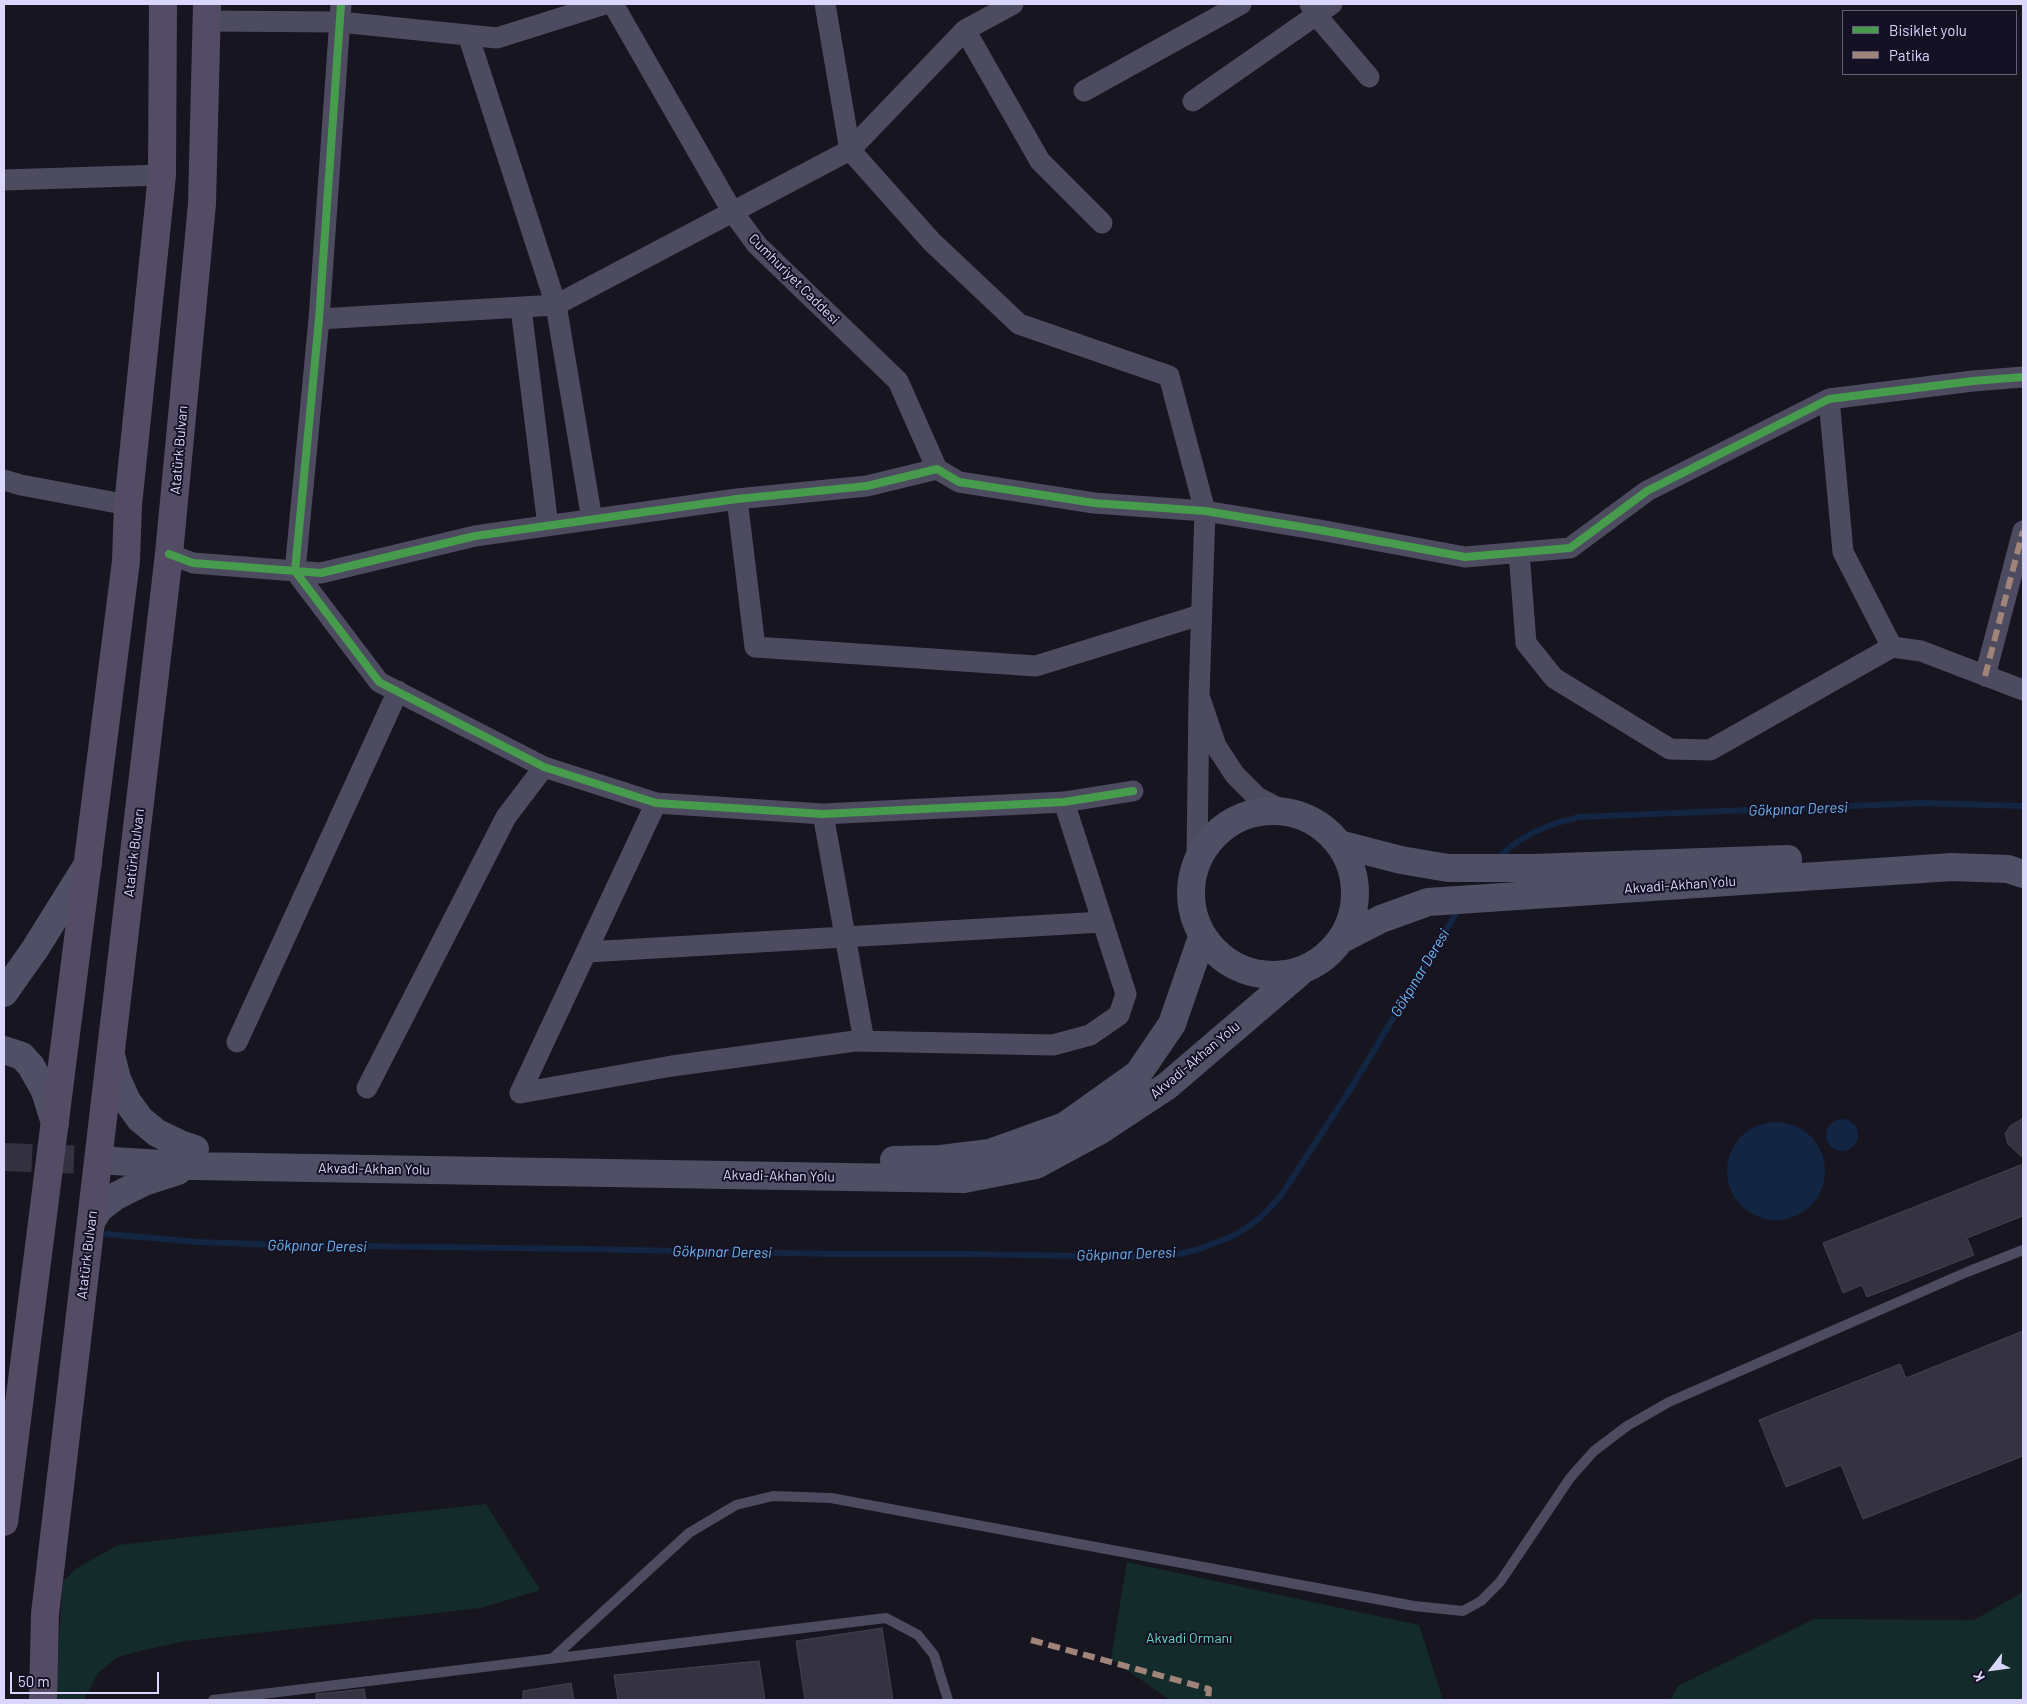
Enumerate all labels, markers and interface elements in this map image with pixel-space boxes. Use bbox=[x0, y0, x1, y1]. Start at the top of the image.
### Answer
legend bbox=[1842, 10, 2017, 75]
text: Bisiklet yolu bbox=[1889, 21, 1967, 39]
text: Patika bbox=[1889, 46, 1930, 64]
street label: Cumhuriyet Caddesi bbox=[745, 230, 843, 328]
street label: Atatürk Bulvarı bbox=[167, 405, 191, 495]
water label: Gökpınar Deresi bbox=[1748, 798, 1848, 820]
street label: Atatürk Bulvarı bbox=[120, 808, 148, 898]
street label: Akvadi-Akhan Yolu bbox=[1624, 873, 1736, 897]
water label: Gökpınar Deresi bbox=[1387, 926, 1453, 1020]
street label: Akvadi-Akhan Yolu bbox=[1147, 1018, 1243, 1102]
street label: Akvadi-Akhan Yolu bbox=[318, 1160, 430, 1178]
street label: Akvadi-Akhan Yolu bbox=[723, 1167, 835, 1185]
street label: Atatürk Bulvarı bbox=[73, 1210, 101, 1300]
water label: Gökpınar Deresi bbox=[267, 1236, 367, 1256]
water label: Gökpınar Deresi bbox=[672, 1242, 772, 1262]
water label: Gökpınar Deresi bbox=[1076, 1243, 1176, 1265]
park label: Akvadi Ormanı bbox=[1146, 1630, 1232, 1646]
north arrow bbox=[1967, 1644, 2017, 1694]
scale bar bbox=[12, 1662, 161, 1694]
text: K bbox=[1969, 1669, 1988, 1685]
text: 50 m bbox=[18, 1672, 50, 1690]

